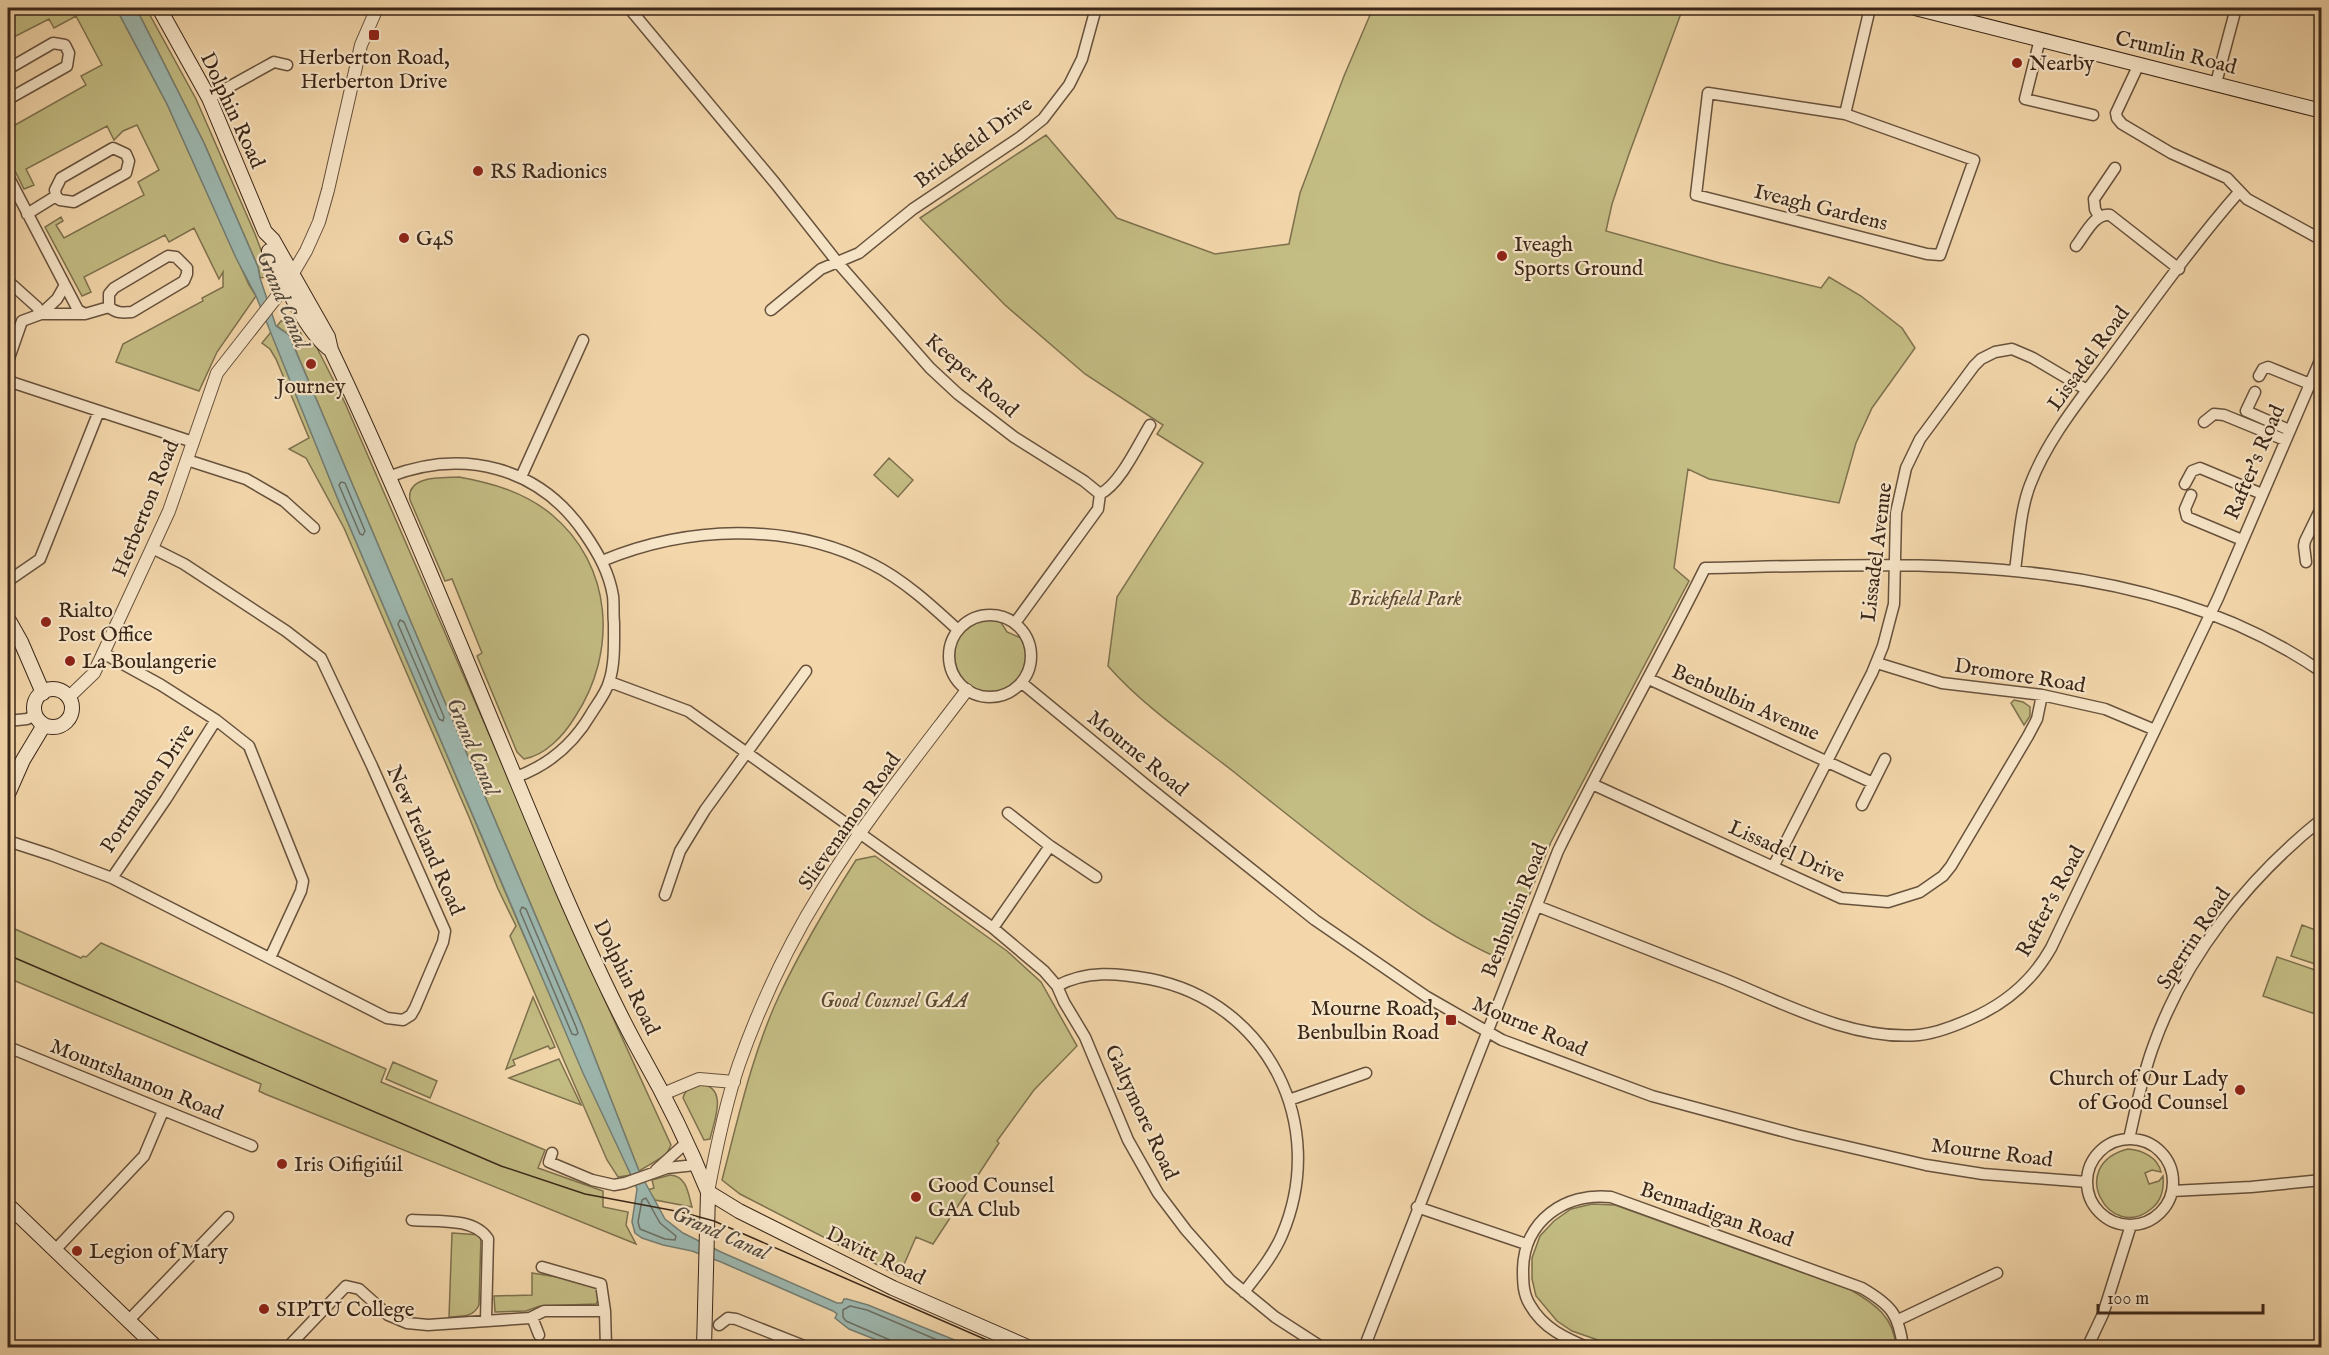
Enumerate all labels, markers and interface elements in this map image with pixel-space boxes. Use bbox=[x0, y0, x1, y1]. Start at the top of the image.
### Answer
street label: Crumlin Road bbox=[2112, 25, 2240, 82]
marker: Herberton Road, Herberton Drive bbox=[367, 28, 381, 42]
place label: Herberton Road, Herberton Drive bbox=[298, 45, 450, 96]
street label: Dolphin Road bbox=[193, 48, 271, 174]
place label: Nearby bbox=[2029, 51, 2095, 78]
marker: Nearby bbox=[2010, 56, 2024, 70]
street label: Brickfield Drive bbox=[909, 91, 1039, 195]
place label: RS Radionics bbox=[490, 159, 607, 186]
marker: RS Radionics bbox=[471, 164, 485, 178]
street label: Iveagh Gardens bbox=[1751, 179, 1890, 238]
place label: G4S bbox=[416, 226, 454, 253]
marker: G4S bbox=[397, 231, 411, 245]
place label: Iveagh Sports Ground bbox=[1514, 232, 1644, 283]
water label: Grand Canal bbox=[249, 247, 316, 355]
marker: Iveagh Sports Ground bbox=[1495, 249, 1509, 263]
street label: Lissadel Road bbox=[2042, 301, 2137, 417]
street label: Keeper Road bbox=[919, 328, 1024, 425]
marker: Journey bbox=[304, 357, 318, 371]
place label: Journey bbox=[274, 374, 346, 401]
street label: Rafter's Road bbox=[2219, 400, 2292, 524]
street label: Herberton Road bbox=[107, 435, 186, 581]
street label: Lissadel Avenue bbox=[1856, 481, 1899, 623]
park label: Brickfield Park bbox=[1348, 586, 1462, 613]
place label: Rialto Post Office bbox=[58, 598, 153, 649]
marker: Rialto Post Office bbox=[39, 615, 53, 629]
place label: La Boulangerie bbox=[82, 649, 217, 676]
street label: Dromore Road bbox=[1952, 653, 2088, 700]
marker: La Boulangerie bbox=[63, 654, 77, 668]
street label: Benbulbin Avenue bbox=[1667, 659, 1824, 748]
water label: Grand Canal bbox=[439, 694, 506, 802]
street label: Mourne Road bbox=[1081, 705, 1194, 804]
street label: Portmahon Drive bbox=[95, 719, 202, 859]
street label: Slievenamon Road bbox=[793, 747, 908, 896]
street label: New Ireland Road bbox=[379, 761, 470, 920]
street label: Lissadel Drive bbox=[1724, 815, 1849, 890]
street label: Benbulbin Road bbox=[1476, 839, 1555, 982]
street label: Rafter's Road bbox=[2011, 841, 2092, 962]
street label: Sperrin Road bbox=[2151, 882, 2238, 995]
street label: Dolphin Road bbox=[586, 915, 666, 1041]
park label: Good Counsel GAA bbox=[820, 988, 969, 1015]
street label: Mourne Road bbox=[1468, 991, 1592, 1064]
place label: Mourne Road, Benbulbin Road bbox=[1297, 996, 1440, 1047]
marker: Mourne Road, Benbulbin Road bbox=[1444, 1013, 1458, 1027]
street label: Mountshannon Road bbox=[46, 1033, 228, 1128]
street label: Galtymore Road bbox=[1098, 1041, 1184, 1185]
place label: Church of Our Lady of Good Counsel bbox=[2049, 1066, 2229, 1117]
marker: Church of Our Lady of Good Counsel bbox=[2233, 1083, 2247, 1097]
street label: Mourne Road bbox=[1930, 1133, 2055, 1174]
place label: Iris Oifigiúil bbox=[294, 1152, 403, 1179]
marker: Iris Oifigiúil bbox=[275, 1157, 289, 1171]
place label: Good Counsel GAA Club bbox=[928, 1173, 1054, 1224]
street label: Benmadigan Road bbox=[1636, 1177, 1798, 1255]
marker: Good Counsel GAA Club bbox=[909, 1190, 923, 1204]
water label: Grand Canal bbox=[667, 1200, 775, 1268]
street label: Davitt Road bbox=[821, 1221, 930, 1292]
place label: Legion of Mary bbox=[89, 1239, 229, 1266]
marker: Legion of Mary bbox=[70, 1244, 84, 1258]
scale bar bbox=[2098, 1277, 2263, 1315]
text: 100 m bbox=[2107, 1288, 2149, 1311]
place label: SIPTU College bbox=[276, 1297, 415, 1324]
marker: SIPTU College bbox=[257, 1302, 271, 1316]

